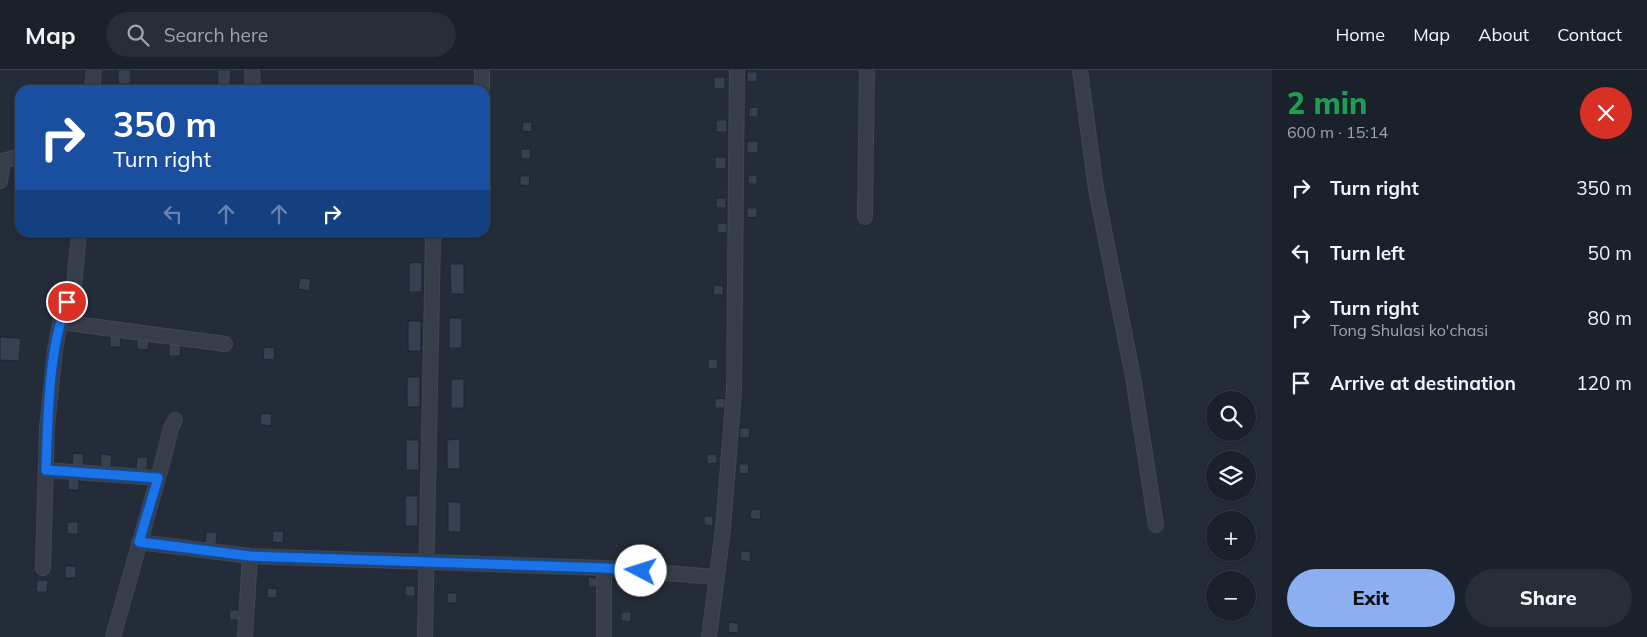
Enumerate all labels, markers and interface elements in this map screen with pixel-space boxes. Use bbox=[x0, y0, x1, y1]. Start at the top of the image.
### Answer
search box bbox=[106, 12, 456, 57]
text: Map bbox=[25, 20, 76, 50]
icon: search bbox=[124, 21, 152, 49]
text: Search here bbox=[164, 23, 268, 47]
text: Home bbox=[1335, 23, 1385, 46]
text: Map bbox=[1413, 23, 1450, 46]
text: About bbox=[1478, 23, 1529, 46]
text: Contact bbox=[1557, 23, 1622, 46]
text: 2 min bbox=[1287, 84, 1367, 122]
button: close bbox=[1580, 87, 1632, 139]
text: 350 m bbox=[113, 102, 217, 146]
icon: right bbox=[30, 105, 95, 170]
text: 600 m · 15:14 bbox=[1287, 122, 1388, 142]
text: Turn right bbox=[113, 145, 211, 173]
icon: right bbox=[1287, 174, 1315, 202]
text: Turn right bbox=[1330, 176, 1419, 200]
text: 350 m bbox=[1576, 176, 1632, 200]
icon: left bbox=[159, 200, 187, 228]
icon: ahead bbox=[212, 200, 240, 228]
icon: ahead bbox=[265, 200, 293, 228]
icon: right bbox=[318, 200, 346, 228]
icon: left bbox=[1287, 239, 1315, 267]
text: Turn left bbox=[1330, 241, 1405, 265]
text: 50 m bbox=[1588, 241, 1632, 265]
pin bbox=[46, 281, 88, 323]
icon: arrive bbox=[53, 288, 81, 316]
text: Turn right bbox=[1330, 296, 1419, 320]
icon: right bbox=[1287, 304, 1315, 332]
text: 80 m bbox=[1588, 306, 1632, 330]
text: Tong Shulasi ko'chasi bbox=[1330, 320, 1488, 340]
icon: arrive bbox=[1287, 369, 1315, 397]
text: Arrive at destination bbox=[1330, 371, 1516, 395]
text: 120 m bbox=[1576, 371, 1632, 395]
map controls bbox=[1206, 391, 1256, 621]
button: search bbox=[1206, 391, 1256, 441]
button: layers bbox=[1206, 451, 1256, 501]
button: + bbox=[1206, 511, 1256, 561]
position arrow bbox=[614, 544, 666, 596]
button: Exit bbox=[1287, 569, 1455, 627]
button: Share bbox=[1465, 569, 1632, 627]
button: − bbox=[1206, 571, 1256, 621]

